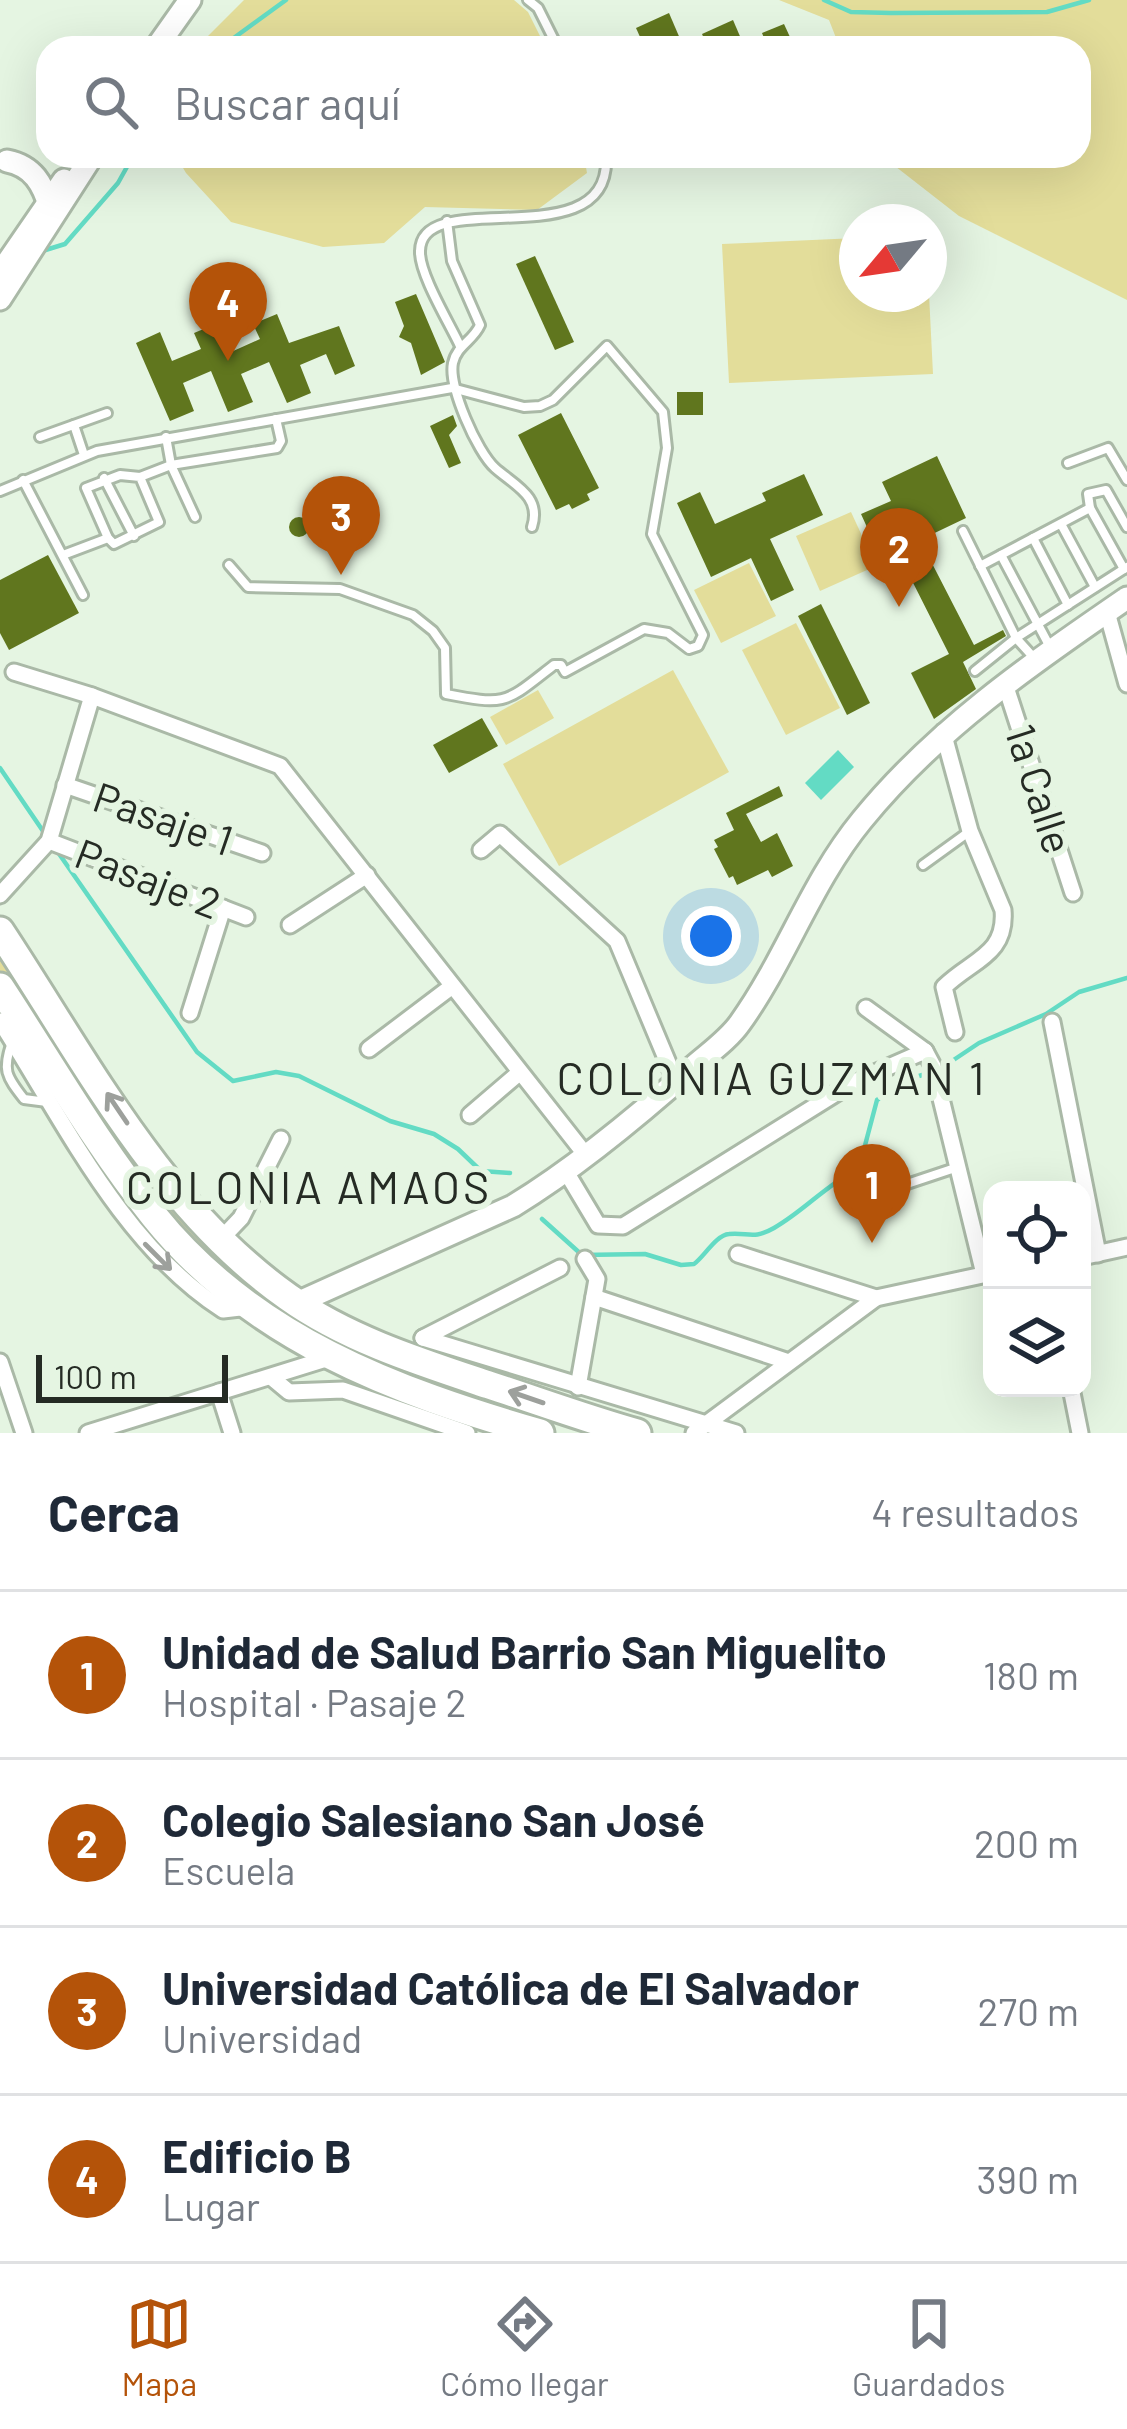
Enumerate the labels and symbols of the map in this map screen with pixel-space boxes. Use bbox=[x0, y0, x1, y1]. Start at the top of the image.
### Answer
north arrow bbox=[839, 204, 947, 312]
pin: 4 bbox=[189, 262, 267, 361]
pin: 3 bbox=[302, 476, 380, 575]
pin: 2 bbox=[860, 508, 938, 607]
street label: 1a Calle bbox=[997, 717, 1085, 859]
street label: Pasaje 1 bbox=[87, 770, 240, 865]
street label: Pasaje 2 bbox=[69, 827, 228, 929]
your location bbox=[681, 906, 741, 966]
district label: COLONIA GUZMAN 1 bbox=[556, 1050, 988, 1104]
one-way arrow bbox=[105, 1091, 130, 1125]
pin: 1 bbox=[833, 1144, 911, 1243]
district label: COLONIA AMAOS bbox=[126, 1159, 492, 1213]
one-way arrow bbox=[143, 1243, 172, 1271]
scale bar bbox=[36, 1349, 228, 1402]
one-way arrow bbox=[508, 1385, 546, 1407]

